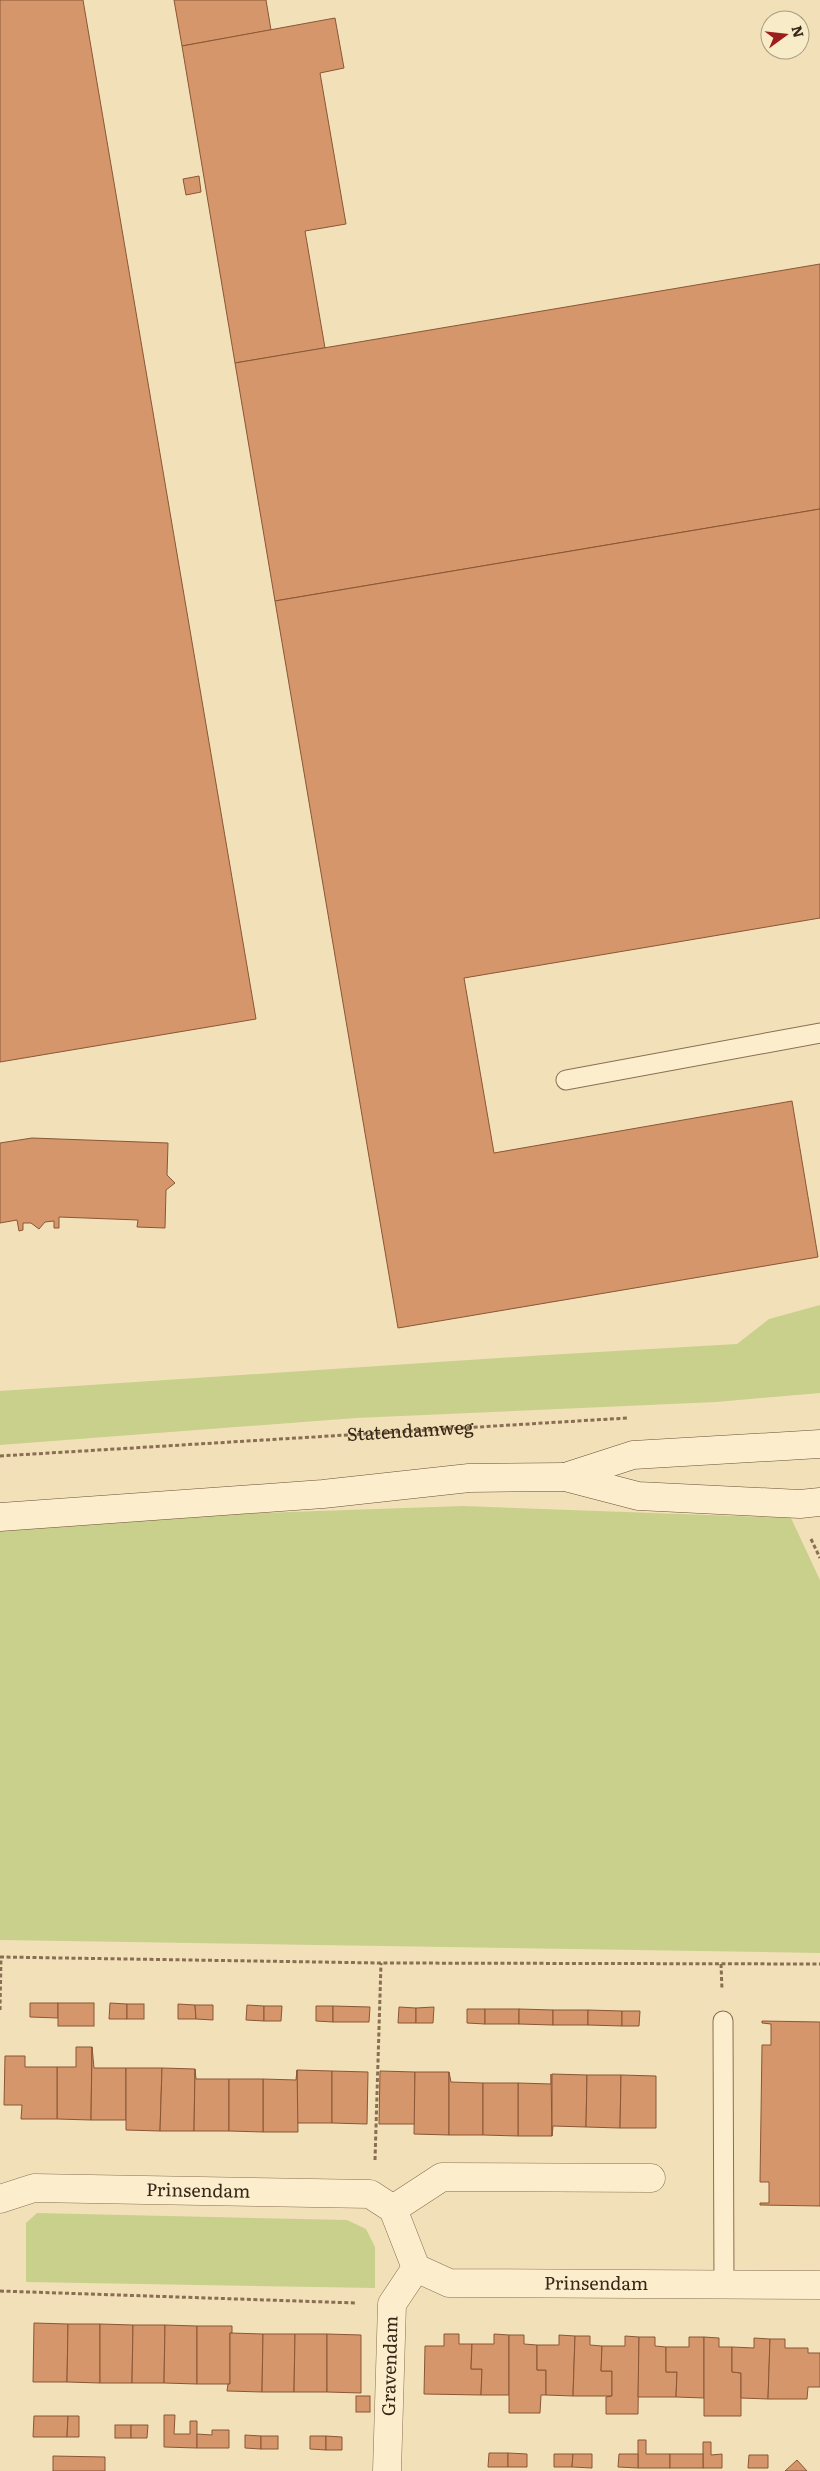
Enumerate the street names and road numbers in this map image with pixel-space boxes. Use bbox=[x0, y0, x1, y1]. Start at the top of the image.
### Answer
street label: Statendamweg bbox=[346, 1412, 475, 1447]
street label: Prinsendam bbox=[146, 2175, 251, 2204]
street label: Prinsendam bbox=[544, 2269, 648, 2296]
street label: Gravendam bbox=[374, 2315, 404, 2417]

